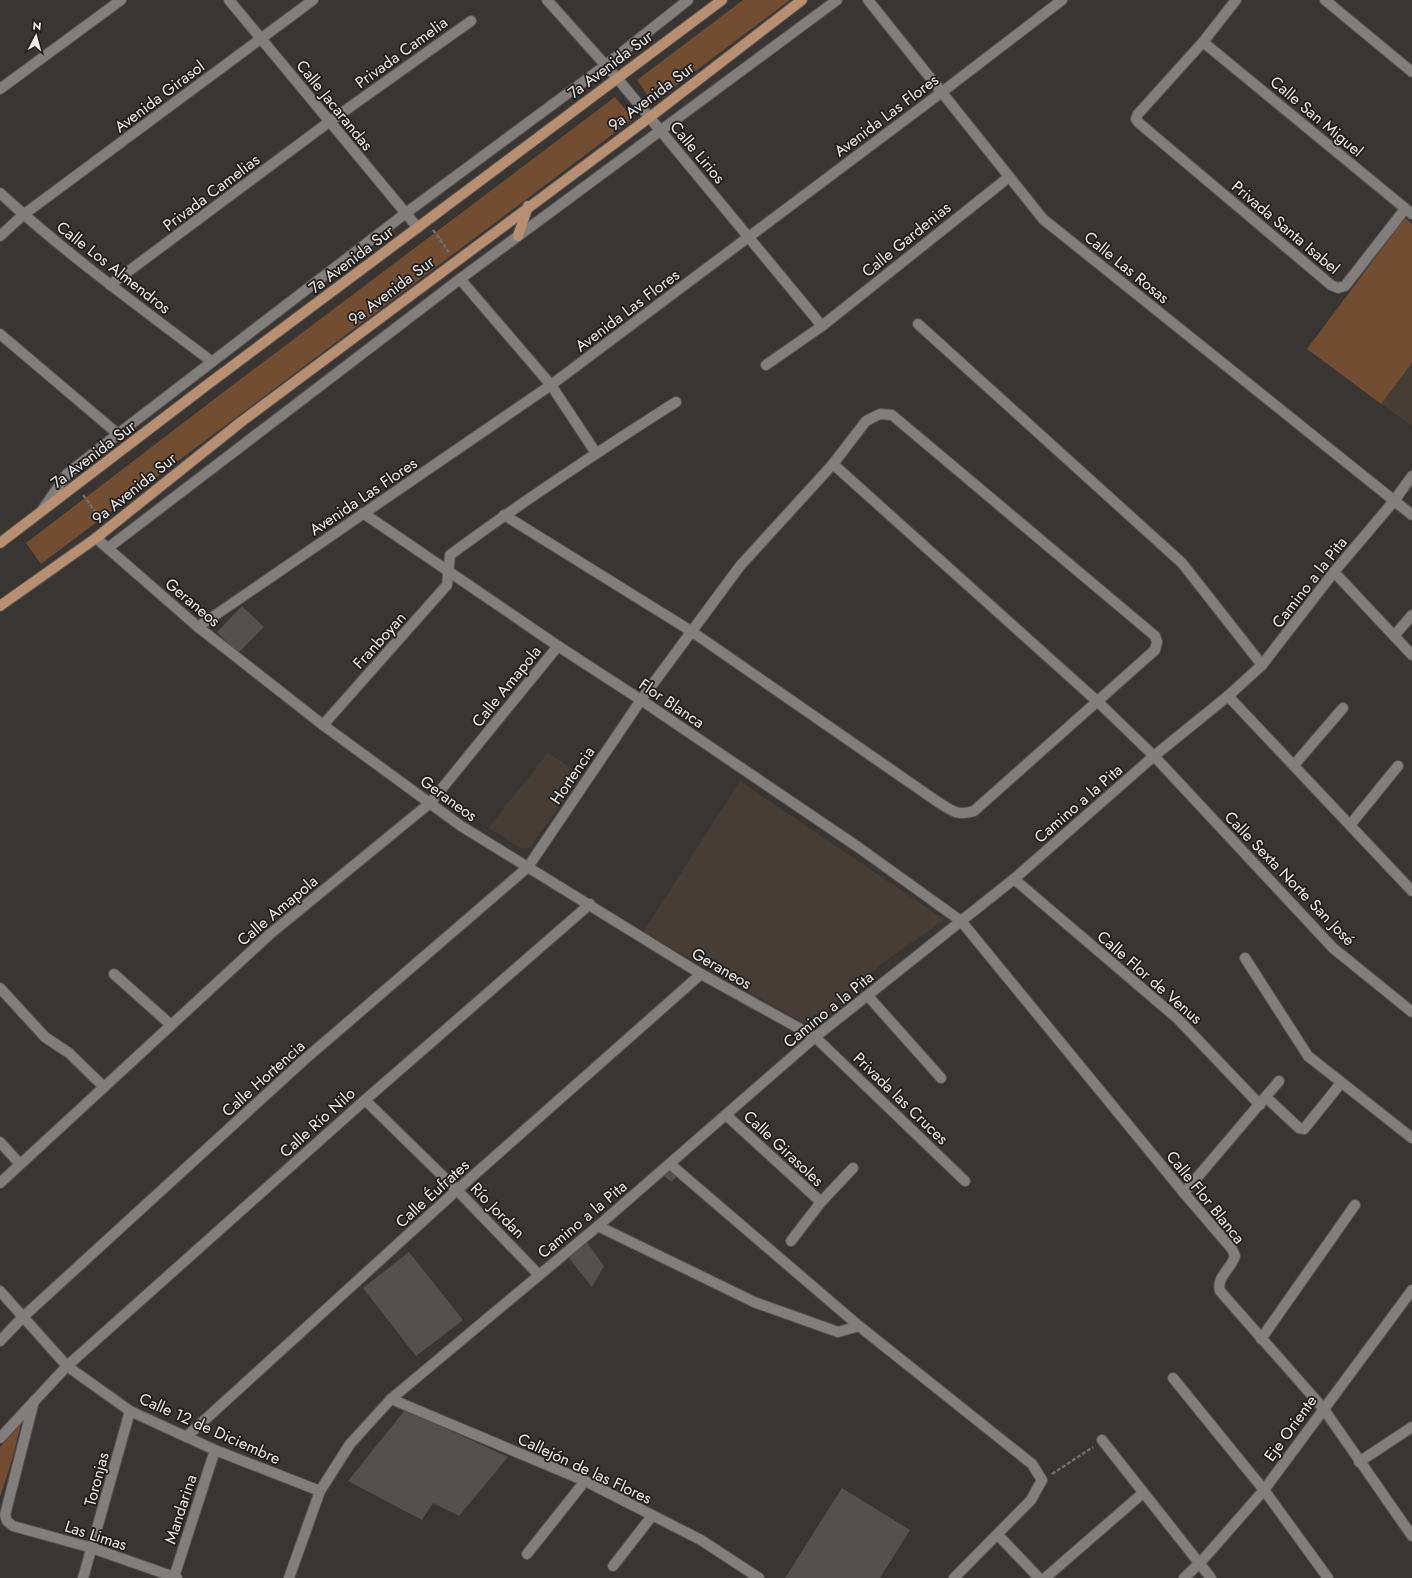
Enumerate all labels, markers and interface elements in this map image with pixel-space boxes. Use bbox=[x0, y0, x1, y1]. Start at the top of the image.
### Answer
street label: Privada Camelia bbox=[350, 11, 452, 94]
north arrow bbox=[16, 16, 56, 56]
text: N bbox=[32, 18, 42, 34]
street label: 7a Avenida Sur bbox=[563, 25, 658, 104]
street label: Avenida Girasol bbox=[109, 55, 209, 138]
street label: Calle Jacarandas bbox=[291, 55, 378, 156]
street label: 9a Avenida Sur bbox=[603, 56, 700, 137]
street label: Avenida Las Flores bbox=[829, 68, 943, 162]
street label: Calle San Miguel bbox=[1265, 71, 1368, 162]
street label: Calle Lirios bbox=[665, 116, 731, 189]
street label: Privada Camelias bbox=[158, 148, 264, 236]
street label: Privada Santa Isabel bbox=[1227, 175, 1345, 280]
street label: Calle Gardenias bbox=[857, 196, 956, 283]
street label: Calle Los Almendros bbox=[52, 215, 176, 319]
street label: 7a Avenida Sur bbox=[304, 220, 399, 299]
street label: Calle Las Rosas bbox=[1079, 226, 1174, 309]
street label: 9a Avenida Sur bbox=[343, 250, 440, 331]
street label: Avenida Las Flores bbox=[570, 263, 684, 357]
street label: 7a Avenida Sur bbox=[46, 415, 141, 494]
street label: 9a Avenida Sur bbox=[87, 447, 182, 530]
street label: Avenida Las Flores bbox=[305, 452, 422, 541]
street label: Camino a la Pita bbox=[1266, 532, 1352, 633]
street label: Geraneos bbox=[160, 572, 225, 632]
street label: Franboyan bbox=[347, 607, 411, 674]
street label: Calle Amapola bbox=[466, 641, 546, 732]
street label: Flor Blanca bbox=[634, 673, 709, 734]
street label: Hortencia bbox=[545, 742, 600, 809]
street label: Camino a la Pita bbox=[1029, 758, 1128, 848]
street label: Geraneos bbox=[415, 770, 482, 827]
street label: Calle Sexta Norte San José bbox=[1219, 806, 1360, 951]
street label: Calle Amapola bbox=[232, 870, 323, 951]
street label: Calle Flor de Venus bbox=[1092, 925, 1207, 1030]
street label: Geraneos bbox=[688, 942, 756, 995]
street label: Camino a la Pita bbox=[778, 966, 878, 1053]
street label: Calle Hortencia bbox=[217, 1035, 310, 1122]
street label: Privada las Cruces bbox=[848, 1047, 953, 1150]
street label: Calle Río Nilo bbox=[274, 1082, 360, 1163]
street label: Calle Girasoles bbox=[738, 1105, 829, 1192]
street label: Calle Flor Blanca bbox=[1161, 1146, 1250, 1249]
street label: Calle Éufrates bbox=[390, 1154, 474, 1233]
street label: Camino a la Pita bbox=[533, 1175, 632, 1264]
street label: Río Jordan bbox=[465, 1177, 530, 1243]
street label: Calle 12 de Diciembre bbox=[135, 1387, 284, 1470]
street label: Eje Oriente bbox=[1259, 1390, 1322, 1466]
street label: Callejón de las Flores bbox=[514, 1427, 656, 1510]
street label: Toronjas bbox=[78, 1450, 115, 1509]
street label: Mandarina bbox=[158, 1472, 202, 1547]
street label: Las Limas bbox=[62, 1515, 130, 1556]

